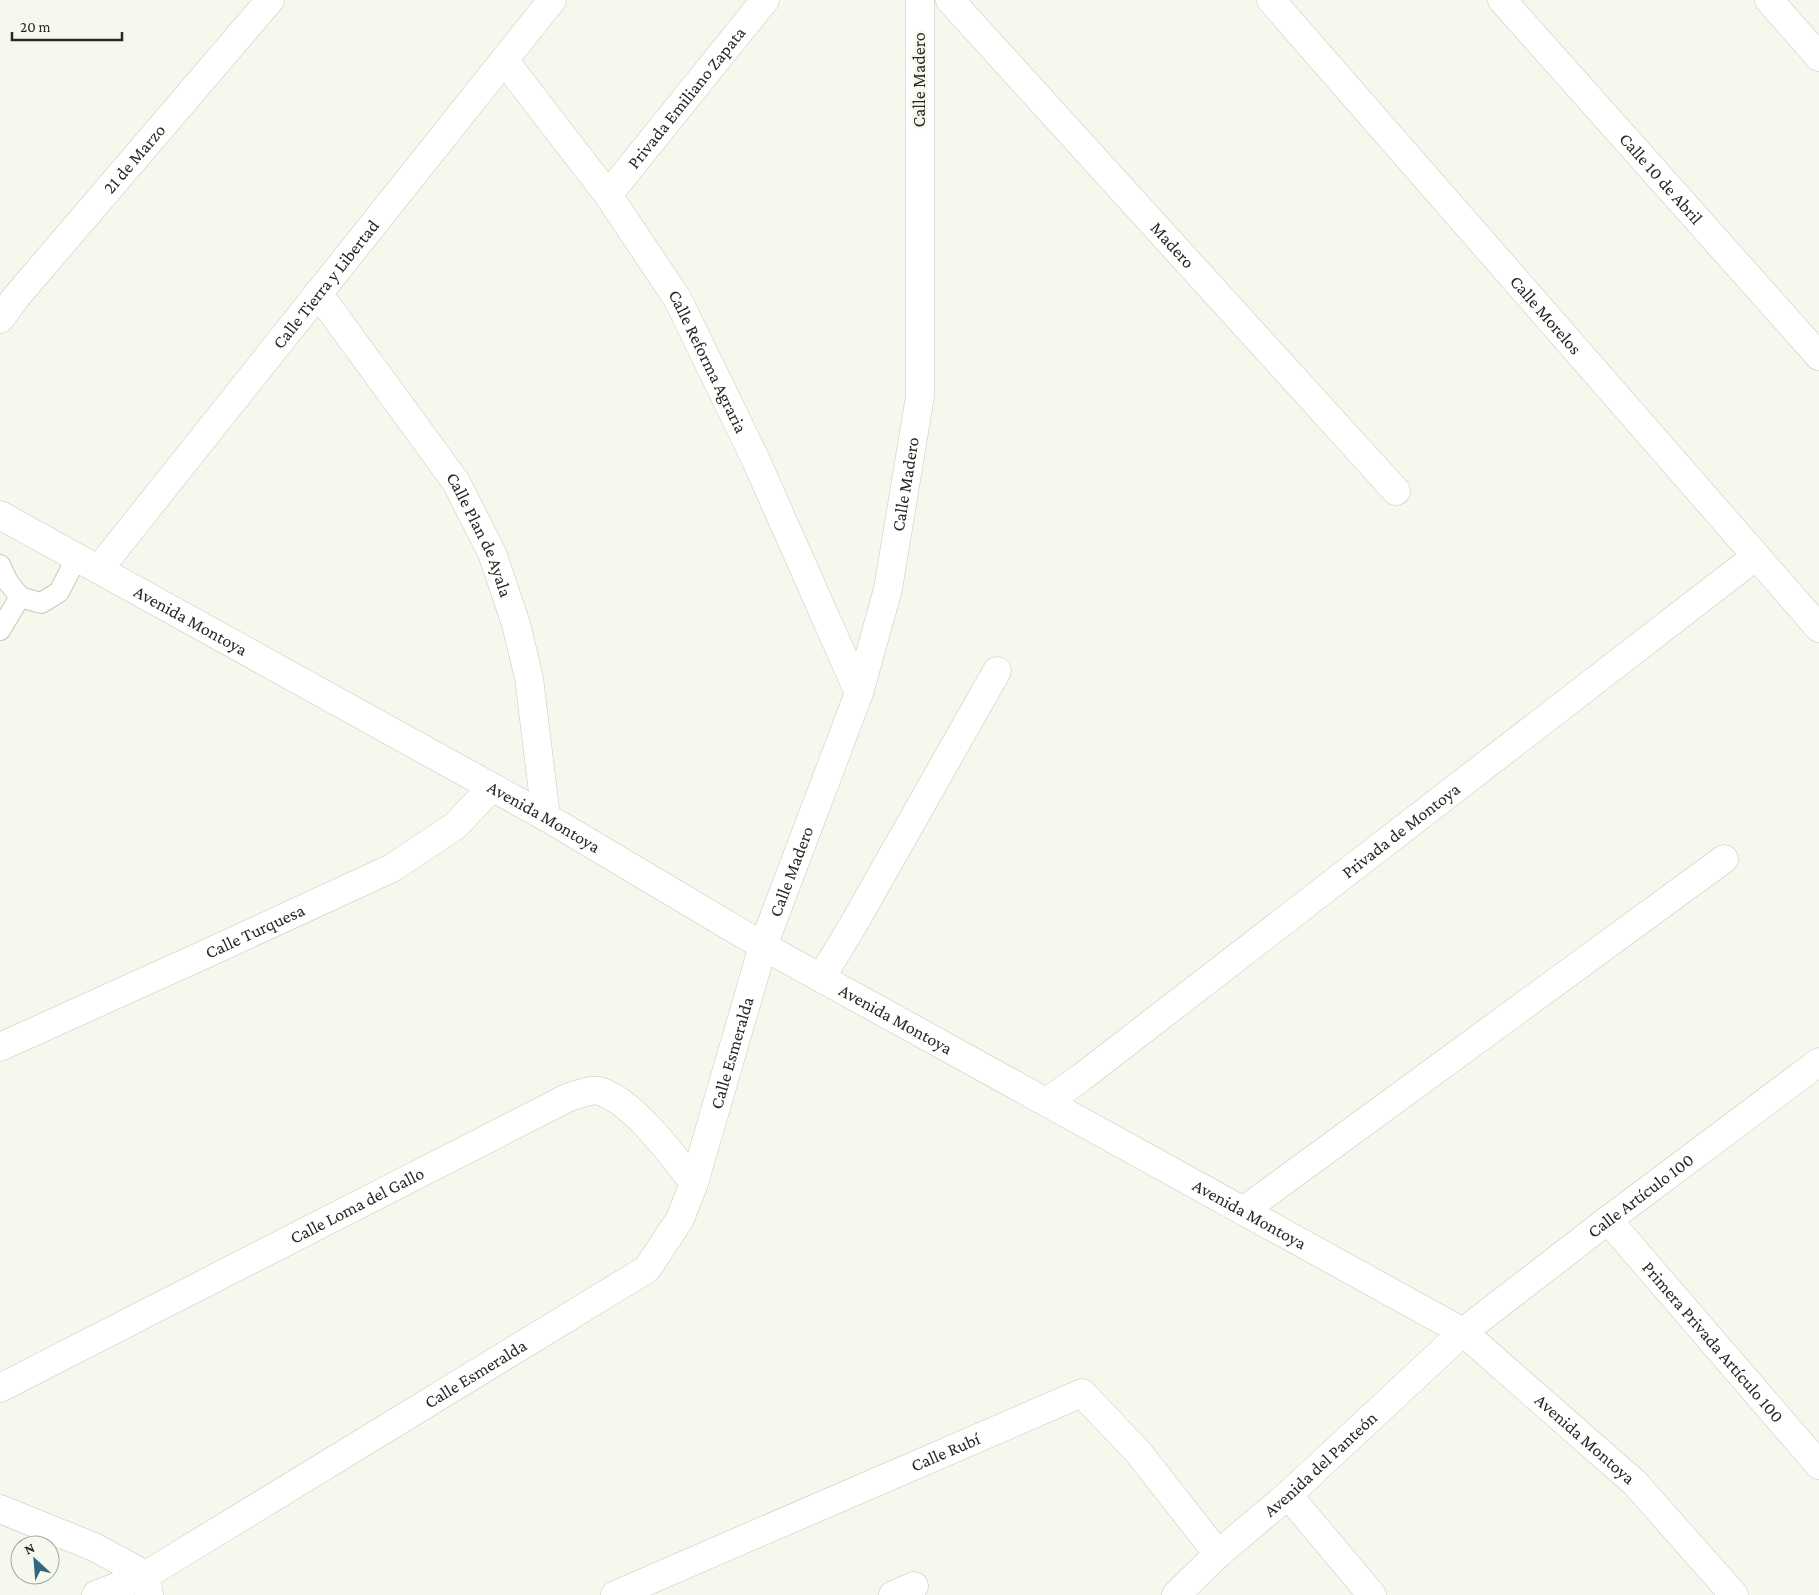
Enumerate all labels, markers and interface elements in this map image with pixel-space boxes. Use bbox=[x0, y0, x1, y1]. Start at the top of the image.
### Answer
scale bar bbox=[12, 10, 122, 42]
text: 20 m bbox=[20, 19, 51, 35]
street label: Privada Emiliano Zapata bbox=[623, 23, 749, 173]
street label: Calle Madero bbox=[909, 32, 929, 128]
street label: 21 de Marzo bbox=[99, 120, 169, 198]
street label: Calle 10 de Abril bbox=[1615, 129, 1707, 228]
street label: Calle Tierra y Libertad bbox=[268, 215, 383, 353]
street label: Madero bbox=[1146, 218, 1199, 272]
street label: Calle Morelos bbox=[1506, 271, 1586, 359]
street label: Calle Reforma Agraria bbox=[664, 286, 751, 436]
street label: Calle Madero bbox=[888, 436, 923, 533]
street label: Calle Plan de Ayala bbox=[442, 468, 516, 600]
street label: Avenida Montoya bbox=[131, 581, 251, 660]
street label: Avenida Montoya bbox=[484, 777, 604, 857]
street label: Privada de Montoya bbox=[1338, 779, 1464, 882]
street label: Calle Madero bbox=[765, 823, 818, 920]
street label: Calle Turquesa bbox=[202, 900, 308, 963]
street label: Avenida Montoya bbox=[836, 980, 956, 1058]
street label: Calle Esmeralda bbox=[706, 994, 758, 1111]
street label: Calle Artículo 100 bbox=[1584, 1149, 1698, 1242]
street label: Calle Loma del Gallo bbox=[287, 1163, 427, 1248]
street label: Avenida Montoya bbox=[1189, 1175, 1310, 1254]
street label: Primera Privada Artículo 100 bbox=[1638, 1257, 1788, 1427]
street label: Calle Esmeralda bbox=[421, 1335, 530, 1412]
street label: Avenida Montoya bbox=[1531, 1390, 1639, 1488]
street label: Avenida del Panteón bbox=[1260, 1407, 1381, 1521]
street label: Calle Rubí bbox=[908, 1428, 984, 1476]
north arrow bbox=[10, 1535, 60, 1585]
text: N bbox=[22, 1539, 38, 1558]

